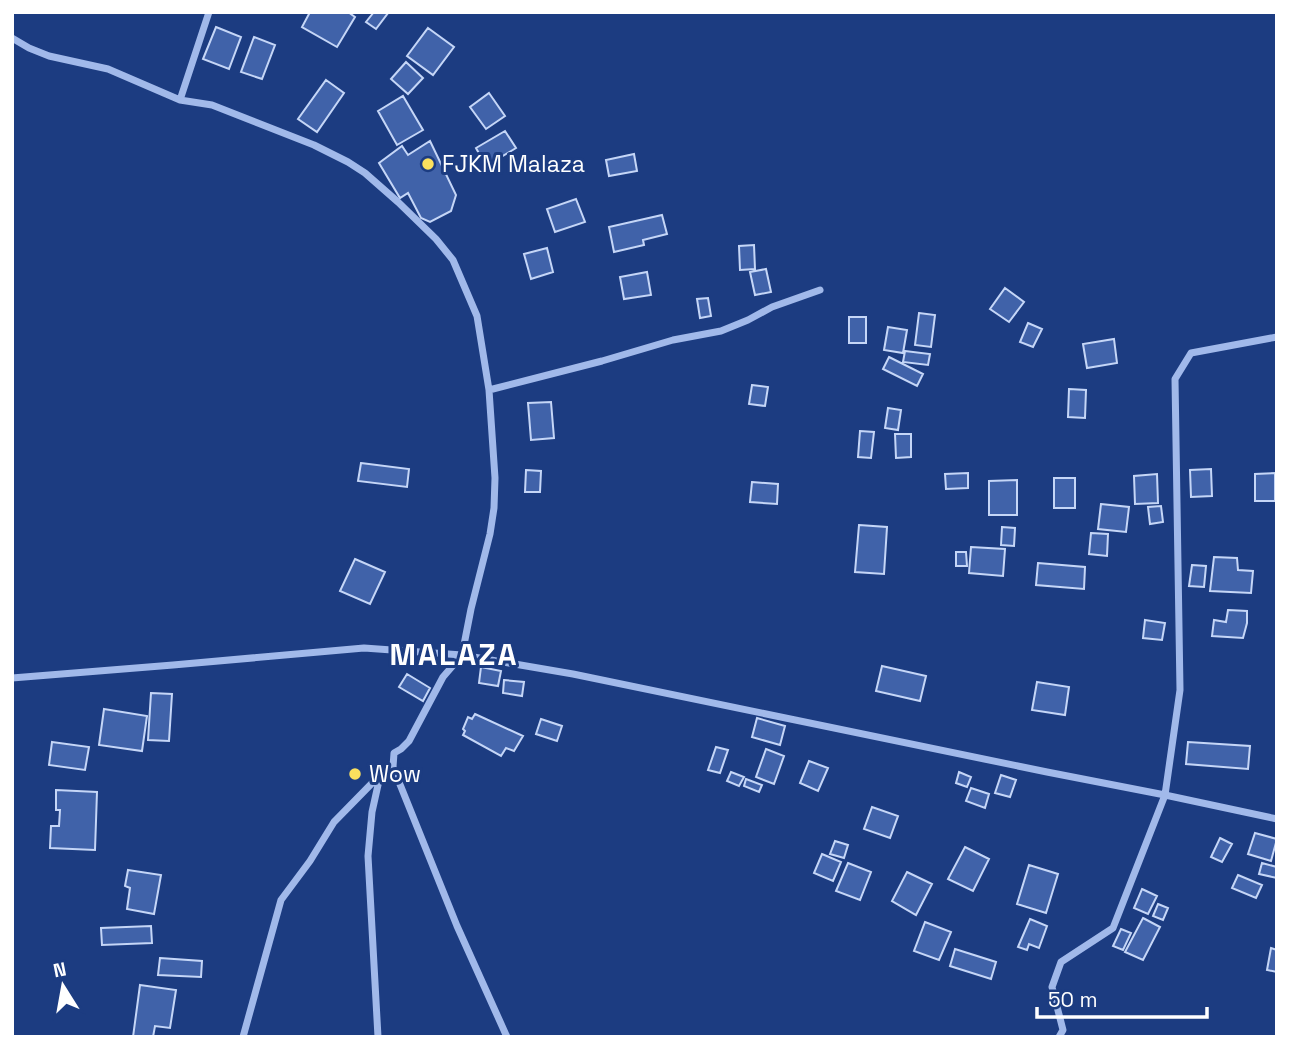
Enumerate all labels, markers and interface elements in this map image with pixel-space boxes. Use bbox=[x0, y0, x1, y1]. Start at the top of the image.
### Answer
place label: FJKM Malaza bbox=[442, 149, 585, 179]
marker: FJKM Malaza bbox=[420, 156, 436, 172]
district label: MALAZA bbox=[389, 635, 519, 674]
place label: Wow bbox=[369, 759, 421, 789]
marker: Wow bbox=[347, 766, 363, 782]
north arrow bbox=[28, 951, 98, 1021]
text: N bbox=[51, 956, 68, 983]
scale bar bbox=[1037, 976, 1207, 1020]
text: 50 m bbox=[1048, 986, 1098, 1013]

